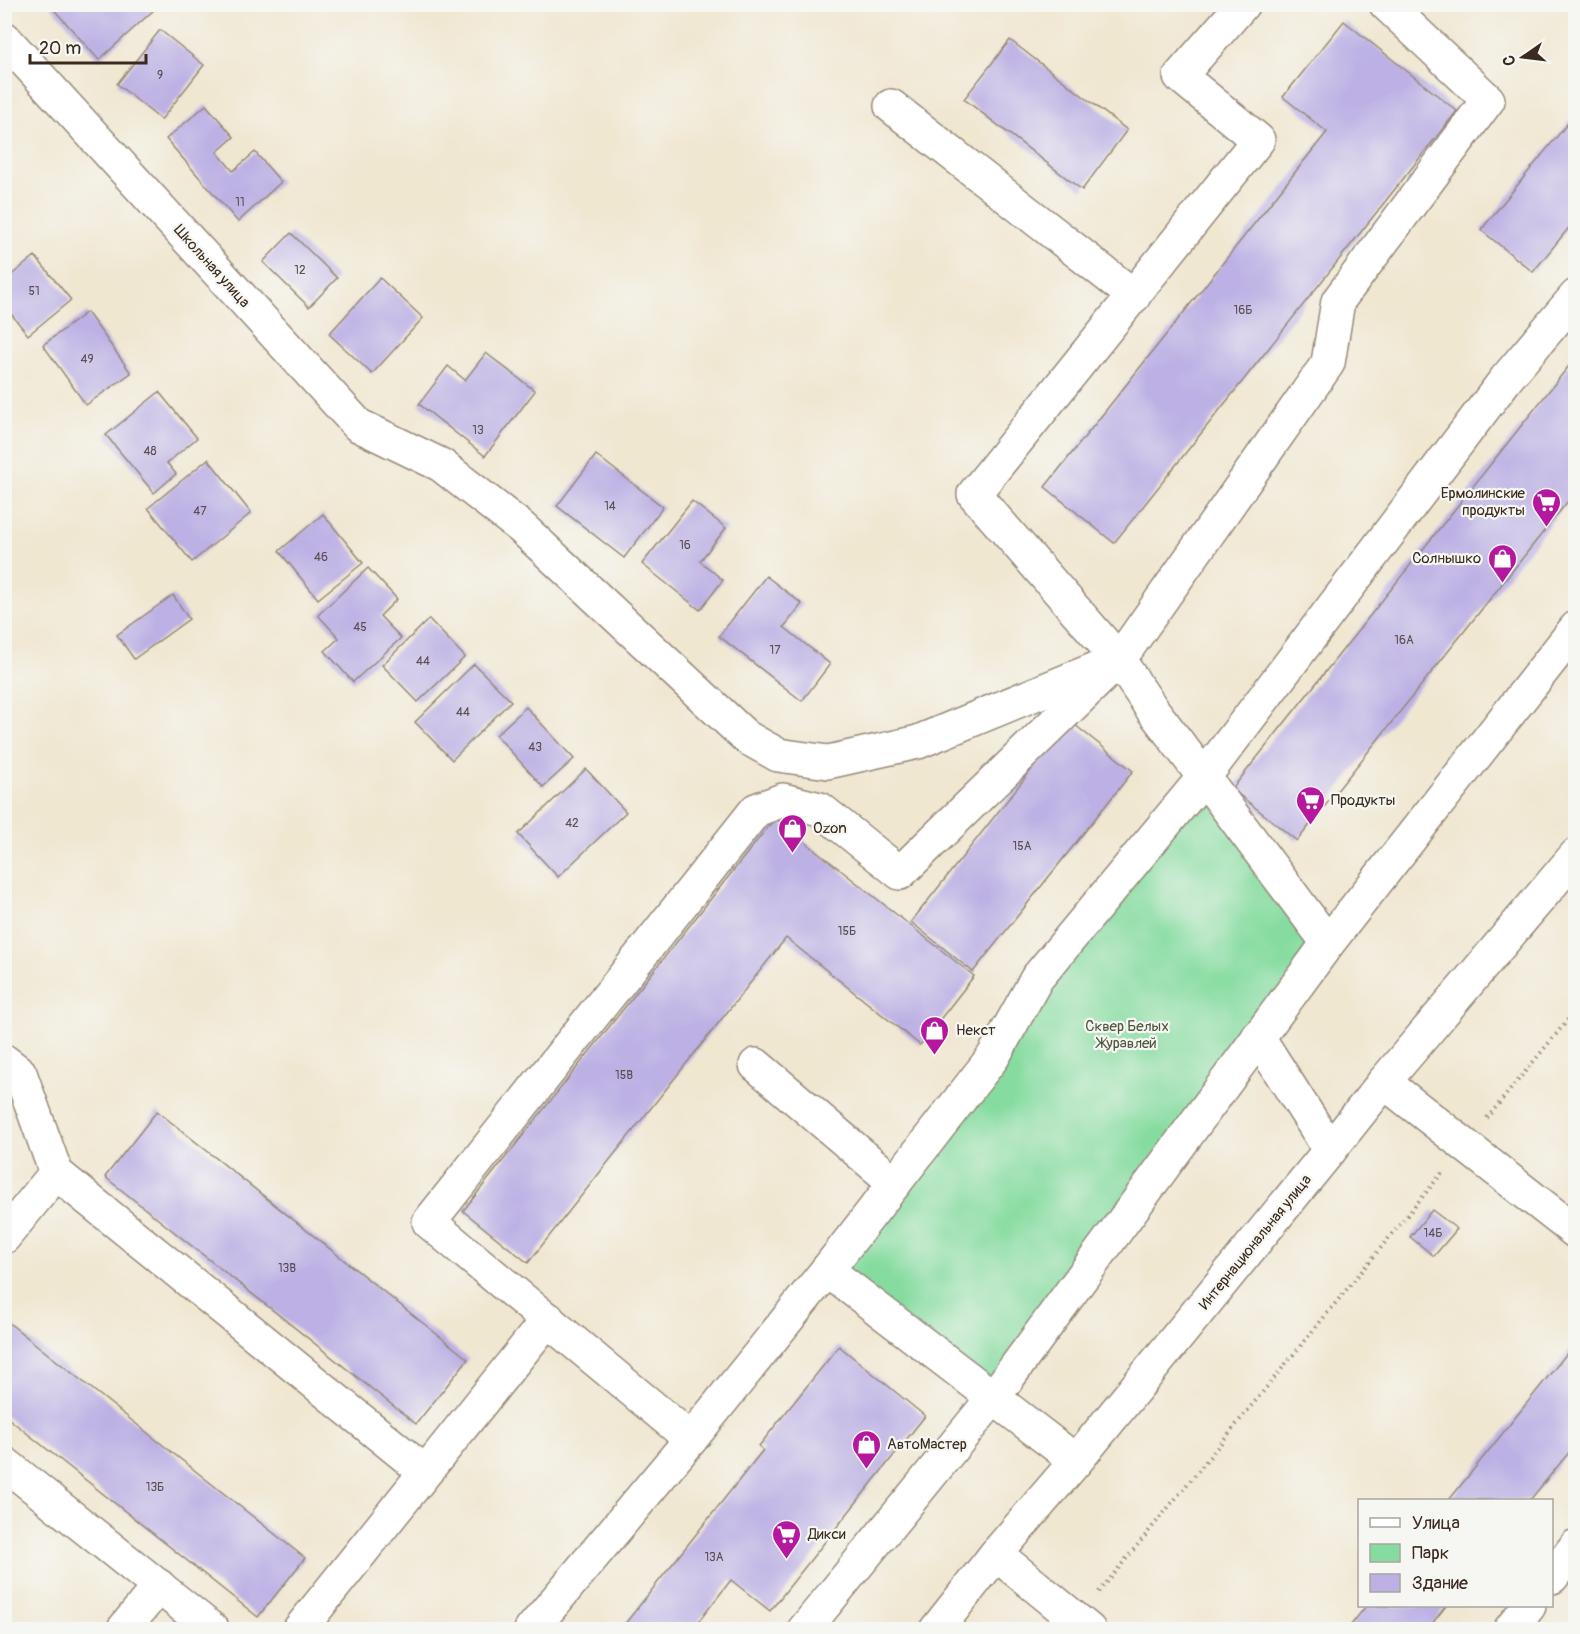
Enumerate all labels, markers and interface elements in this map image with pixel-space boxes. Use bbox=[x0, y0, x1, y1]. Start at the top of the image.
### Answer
scale bar bbox=[30, 27, 146, 65]
north arrow bbox=[1493, 27, 1553, 87]
text: 20 m bbox=[39, 37, 81, 60]
text: С bbox=[1498, 53, 1520, 68]
house number: 9 bbox=[157, 68, 163, 83]
house number: 11 bbox=[235, 195, 245, 210]
street label: Школьная улица bbox=[169, 221, 254, 312]
house number: 12 bbox=[294, 263, 306, 278]
house number: 51 bbox=[28, 284, 40, 299]
house number: 16Б bbox=[1234, 303, 1252, 318]
house number: 49 bbox=[80, 352, 94, 367]
house number: 13 bbox=[472, 423, 484, 438]
house number: 48 bbox=[143, 444, 157, 459]
place label: Ермолинские продукты bbox=[1441, 484, 1526, 520]
supermarket icon: Ермолинские продукты bbox=[1530, 486, 1562, 528]
house number: 14 bbox=[604, 499, 616, 514]
house number: 47 bbox=[193, 504, 207, 519]
house number: 16 bbox=[679, 538, 691, 553]
shop icon: Солнышко bbox=[1486, 542, 1518, 584]
place label: Солнышко bbox=[1412, 549, 1481, 568]
house number: 46 bbox=[314, 550, 328, 565]
house number: 45 bbox=[353, 620, 367, 635]
house number: 16А bbox=[1394, 633, 1414, 648]
house number: 17 bbox=[769, 643, 781, 658]
house number: 44 bbox=[416, 654, 430, 669]
house number: 44 bbox=[456, 705, 470, 720]
house number: 43 bbox=[528, 740, 542, 755]
supermarket icon: Продукты bbox=[1294, 784, 1326, 826]
place label: Продукты bbox=[1331, 791, 1395, 810]
shop icon: Ozon bbox=[776, 812, 808, 854]
house number: 42 bbox=[565, 816, 579, 831]
place label: Ozon bbox=[813, 819, 847, 838]
house number: 15А bbox=[1013, 839, 1032, 854]
house number: 15Б bbox=[838, 924, 856, 939]
shop icon: Некст bbox=[919, 1014, 951, 1056]
park label: Сквер Белых Журавлей bbox=[1085, 1017, 1169, 1053]
place label: Некст bbox=[956, 1021, 996, 1040]
house number: 15В bbox=[615, 1068, 633, 1083]
street label: Интернациональная улица bbox=[1195, 1171, 1316, 1314]
house number: 14Б bbox=[1424, 1226, 1442, 1241]
house number: 13В bbox=[278, 1261, 296, 1276]
shop icon: АвтоМастер bbox=[850, 1428, 882, 1470]
place label: АвтоМастер bbox=[887, 1435, 967, 1454]
house number: 13Б bbox=[146, 1480, 164, 1495]
legend bbox=[1358, 1499, 1553, 1607]
text: Улица bbox=[1412, 1512, 1460, 1535]
supermarket icon: Дикси bbox=[771, 1518, 803, 1560]
place label: Дикси bbox=[807, 1525, 846, 1544]
text: Парк bbox=[1412, 1542, 1449, 1565]
house number: 13А bbox=[704, 1550, 724, 1565]
text: Здание bbox=[1412, 1572, 1468, 1595]

